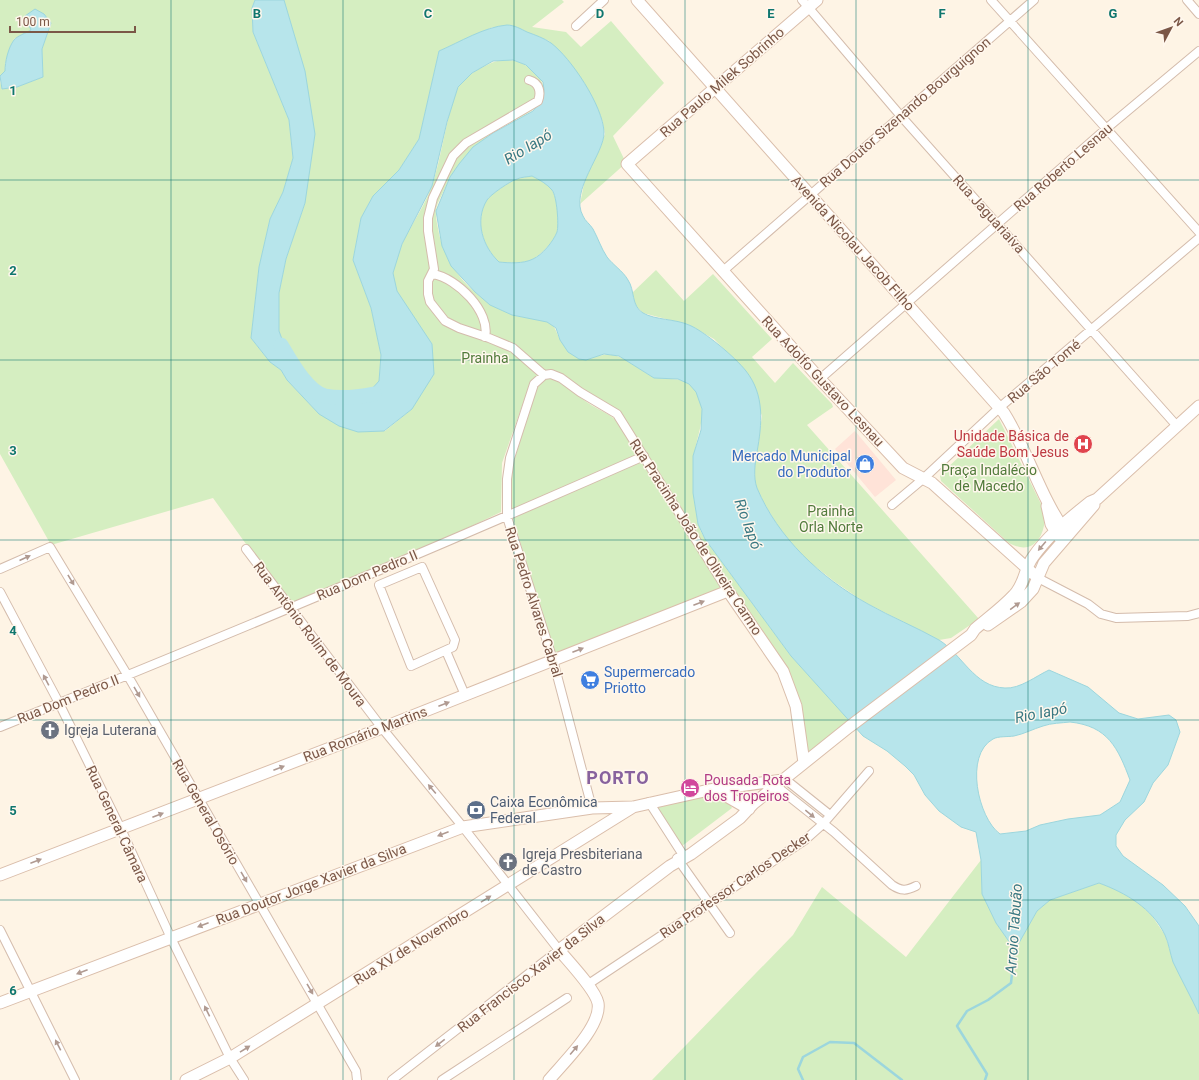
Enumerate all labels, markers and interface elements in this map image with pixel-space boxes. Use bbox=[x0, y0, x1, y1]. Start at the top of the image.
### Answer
text: B bbox=[253, 6, 261, 21]
text: C bbox=[424, 6, 433, 21]
text: D bbox=[596, 6, 604, 21]
text: E bbox=[767, 6, 775, 21]
text: F bbox=[938, 6, 946, 21]
text: G bbox=[1109, 6, 1118, 21]
scale bar bbox=[10, 8, 135, 34]
north arrow bbox=[1151, 8, 1191, 48]
text: 100 m bbox=[16, 15, 50, 29]
text: N bbox=[1171, 15, 1186, 29]
street label: Rua Paulo Milek Sobrinho bbox=[657, 24, 787, 140]
street label: Rua Doutor Sizenando Bourguignon bbox=[816, 34, 994, 190]
text: 1 bbox=[9, 83, 17, 98]
street label: Rua Roberto Lesnau bbox=[1010, 120, 1116, 214]
water label: Rio Iapó bbox=[501, 126, 555, 168]
street label: Avenida Nicolau Jacob Filho bbox=[788, 172, 918, 314]
street label: Rua Jaguariaíva bbox=[950, 172, 1028, 256]
text: 2 bbox=[9, 263, 17, 278]
street label: Rua Adolfo Gustavo Lesnau bbox=[758, 313, 888, 449]
street label: Rua São Tomé bbox=[1004, 336, 1084, 406]
park label: Prainha bbox=[461, 350, 509, 366]
place label: Unidade Básica de Saúde Bom Jesus bbox=[954, 428, 1069, 460]
hospital icon: Unidade Básica de Saúde Bom Jesus bbox=[1072, 433, 1094, 455]
street label: Rua Pracinha João de Oliveira Carmo bbox=[627, 436, 765, 638]
text: 3 bbox=[9, 443, 17, 458]
place label: Mercado Municipal do Produtor bbox=[732, 448, 851, 480]
shop icon: Mercado Municipal do Produtor bbox=[854, 453, 876, 475]
park label: Praça Indalécio de Macedo bbox=[941, 462, 1037, 494]
water label: Rio Iapó bbox=[731, 496, 765, 552]
park label: Prainha Orla Norte bbox=[799, 503, 863, 535]
street label: Rua Pedro Alvares Cabral bbox=[502, 525, 566, 679]
one-way arrow bbox=[1037, 540, 1046, 551]
street label: Rua Dom Pedro II bbox=[314, 547, 420, 603]
one-way arrow bbox=[20, 555, 31, 561]
street label: Rua Antônio Rolim de Moura bbox=[250, 558, 370, 710]
one-way arrow bbox=[67, 575, 75, 585]
one-way arrow bbox=[693, 599, 705, 605]
one-way arrow bbox=[1010, 603, 1020, 611]
text: 4 bbox=[9, 623, 17, 638]
one-way arrow bbox=[572, 647, 584, 653]
place label: Supermercado Priotto bbox=[604, 664, 695, 696]
supermarket icon: Supermercado Priotto bbox=[579, 669, 601, 691]
street label: Rua Dom Pedro II bbox=[15, 671, 121, 727]
one-way arrow bbox=[43, 674, 50, 685]
one-way arrow bbox=[133, 686, 140, 698]
water label: Rio Iapó bbox=[1013, 699, 1069, 727]
one-way arrow bbox=[438, 700, 450, 706]
street label: Rua Romário Martins bbox=[301, 703, 429, 765]
church icon: Igreja Luterana bbox=[39, 719, 61, 741]
place label: Igreja Luterana bbox=[64, 722, 157, 738]
street label: Rua General Osório bbox=[169, 756, 243, 868]
street label: Rua General Câmara bbox=[83, 763, 151, 885]
one-way arrow bbox=[274, 764, 286, 770]
district label: PORTO bbox=[586, 767, 650, 788]
place label: Pousada Rota dos Tropeiros bbox=[704, 772, 791, 804]
hotel icon: Pousada Rota dos Tropeiros bbox=[679, 777, 701, 799]
one-way arrow bbox=[428, 784, 437, 795]
place label: Caixa Econômica Federal bbox=[490, 794, 598, 826]
bank icon: Caixa Econômica Federal bbox=[465, 799, 487, 821]
text: 5 bbox=[9, 803, 17, 818]
one-way arrow bbox=[805, 810, 816, 818]
one-way arrow bbox=[152, 811, 164, 817]
street label: Rua Professor Carlos Decker bbox=[657, 828, 814, 941]
one-way arrow bbox=[436, 832, 448, 838]
street label: Rua Doutor Jorge Xavier da Silva bbox=[214, 840, 408, 928]
place label: Igreja Presbiteriana de Castro bbox=[522, 846, 643, 878]
church icon: Igreja Presbiteriana de Castro bbox=[497, 851, 519, 873]
one-way arrow bbox=[31, 858, 43, 864]
one-way arrow bbox=[240, 872, 248, 882]
water label: Arroio Tabuão bbox=[1002, 883, 1026, 976]
one-way arrow bbox=[480, 896, 492, 903]
street label: Rua XV de Novembro bbox=[351, 904, 471, 988]
street label: Rua Francisco Xavier da Silva bbox=[454, 911, 608, 1035]
one-way arrow bbox=[197, 923, 209, 929]
one-way arrow bbox=[76, 969, 88, 975]
text: 6 bbox=[9, 983, 17, 998]
one-way arrow bbox=[306, 983, 313, 995]
one-way arrow bbox=[204, 1005, 210, 1016]
one-way arrow bbox=[434, 1038, 445, 1047]
one-way arrow bbox=[54, 1039, 61, 1051]
one-way arrow bbox=[240, 1045, 250, 1053]
one-way arrow bbox=[570, 1045, 579, 1055]

